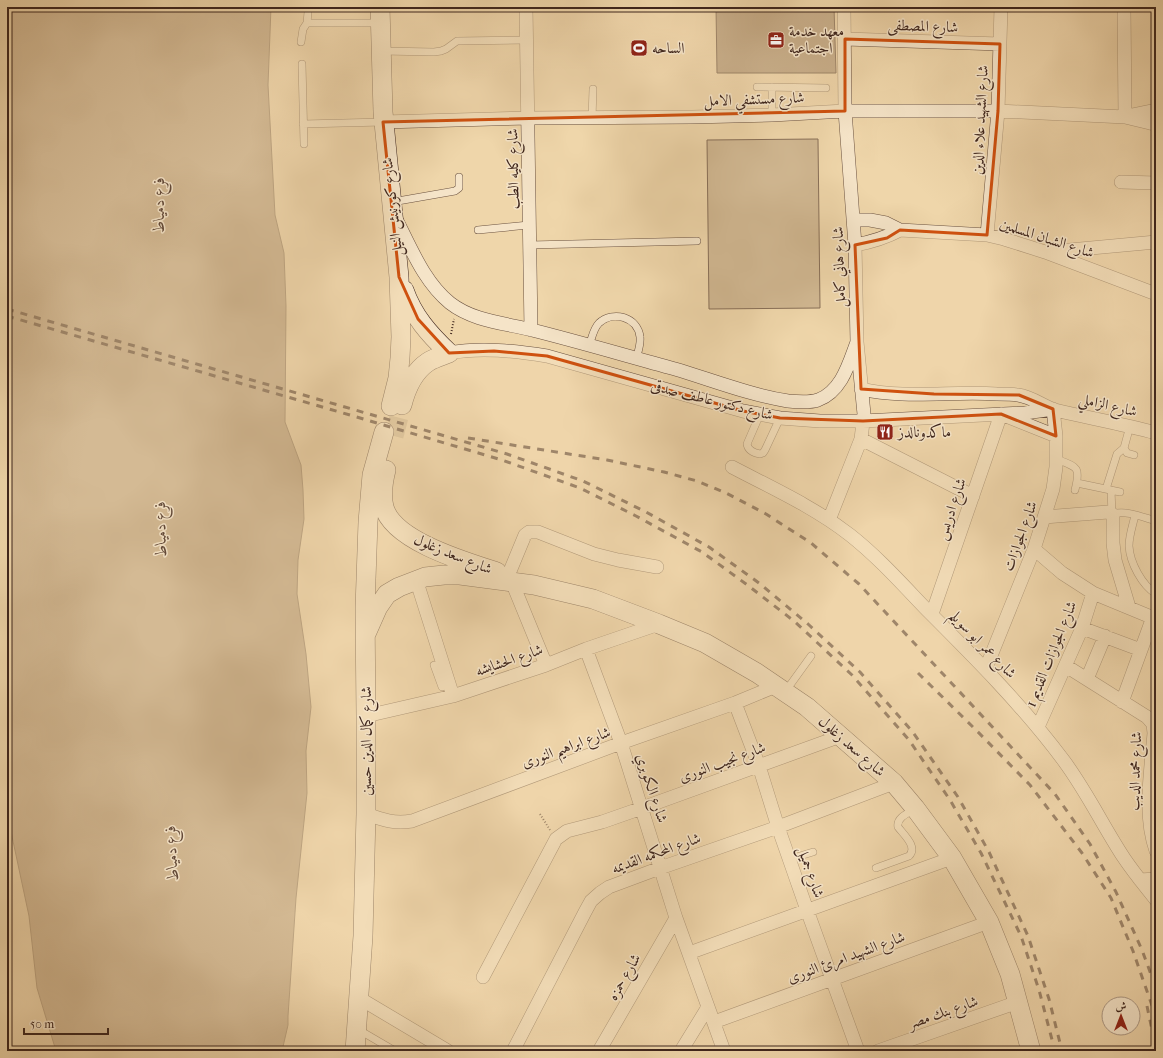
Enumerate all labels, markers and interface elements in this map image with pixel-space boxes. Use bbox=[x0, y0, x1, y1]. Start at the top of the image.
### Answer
street label: شارع المصطفى bbox=[887, 16, 959, 40]
place label: معهد خدمة اجتماعية bbox=[789, 22, 844, 57]
office icon: معهد خدمة اجتماعية bbox=[766, 30, 786, 50]
sports icon: الساحه bbox=[629, 38, 649, 58]
place label: الساحه bbox=[652, 39, 685, 57]
street label: شارع الشهيد علاء الدين bbox=[968, 65, 996, 176]
street label: شارع مستشفي الامل bbox=[703, 88, 805, 115]
street label: شارع كليه الطب bbox=[503, 128, 527, 210]
street label: شارع كورنيش النيل bbox=[378, 157, 410, 257]
water label: فرع دمياط bbox=[149, 177, 172, 233]
street label: شارع الشبان المسلمين bbox=[996, 214, 1096, 266]
street label: شارع هاني كامل bbox=[829, 226, 853, 308]
street label: شارع دكتور عاطف صدقى bbox=[648, 376, 775, 428]
street label: شارع الزاملي bbox=[1076, 390, 1139, 425]
restaurant icon: ماكدونالدز bbox=[875, 422, 895, 442]
place label: ماكدونالدز bbox=[896, 423, 951, 441]
street label: شارع ادريس bbox=[932, 476, 974, 544]
street label: شارع الجوازات bbox=[999, 498, 1045, 575]
water label: فرع دمياط bbox=[150, 501, 174, 557]
street label: شارع سعد زغلول bbox=[410, 530, 495, 582]
street label: شارع الجوازات القديم 1 bbox=[1022, 598, 1084, 711]
street label: شارع عمر ابو سويلم bbox=[942, 606, 1020, 686]
street label: شارع الحشايشه bbox=[473, 640, 546, 684]
street label: شارع كمال الدين حسين bbox=[357, 686, 379, 796]
street label: شارع سعد زغلول bbox=[812, 712, 889, 783]
street label: شارع ابراهيم النورى bbox=[519, 723, 615, 777]
street label: شارع محمد الديب bbox=[1125, 731, 1149, 811]
street label: شارع نجيب النورى bbox=[676, 738, 769, 790]
street label: شارع الكوبري bbox=[629, 751, 672, 826]
water label: فرع دمياط bbox=[160, 824, 186, 881]
street label: شارع المحكمه القديمه bbox=[609, 829, 704, 881]
street label: شارع جميل bbox=[790, 844, 828, 902]
street label: شارع الشهيد امرئ النورى bbox=[785, 927, 909, 990]
street label: شارع حمزه bbox=[603, 950, 648, 1006]
street label: شارع بنك مصر bbox=[904, 992, 982, 1037]
north arrow bbox=[1101, 996, 1141, 1036]
text: ش bbox=[1116, 1000, 1127, 1013]
scale bar bbox=[24, 1010, 108, 1036]
text: 50 m bbox=[30, 1017, 54, 1031]

